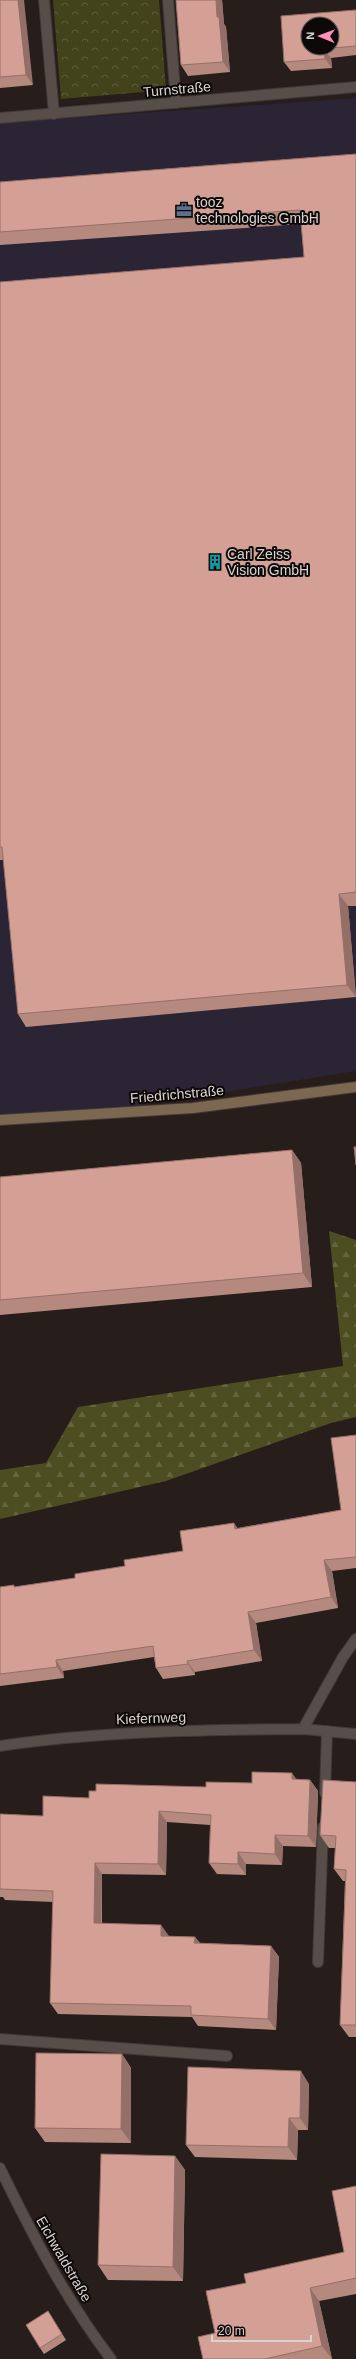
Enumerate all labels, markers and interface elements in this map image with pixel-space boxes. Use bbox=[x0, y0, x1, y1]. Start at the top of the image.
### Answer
north arrow bbox=[300, 16, 340, 56]
text: N bbox=[304, 32, 316, 40]
street label: Turnstraße bbox=[142, 78, 212, 100]
place label: tooz technologies GmbH bbox=[196, 194, 319, 226]
office icon: tooz technologies GmbH bbox=[175, 201, 193, 219]
place label: Carl Zeiss Vision GmbH bbox=[227, 546, 309, 578]
building icon: Carl Zeiss Vision GmbH bbox=[206, 553, 224, 571]
street label: Friedrichstraße bbox=[129, 1082, 225, 1106]
street label: Kiefernweg bbox=[116, 1709, 186, 1727]
street label: Eichwaldstraße bbox=[33, 2214, 95, 2305]
scale bar bbox=[212, 2317, 311, 2343]
text: 20 m bbox=[218, 2324, 245, 2338]

